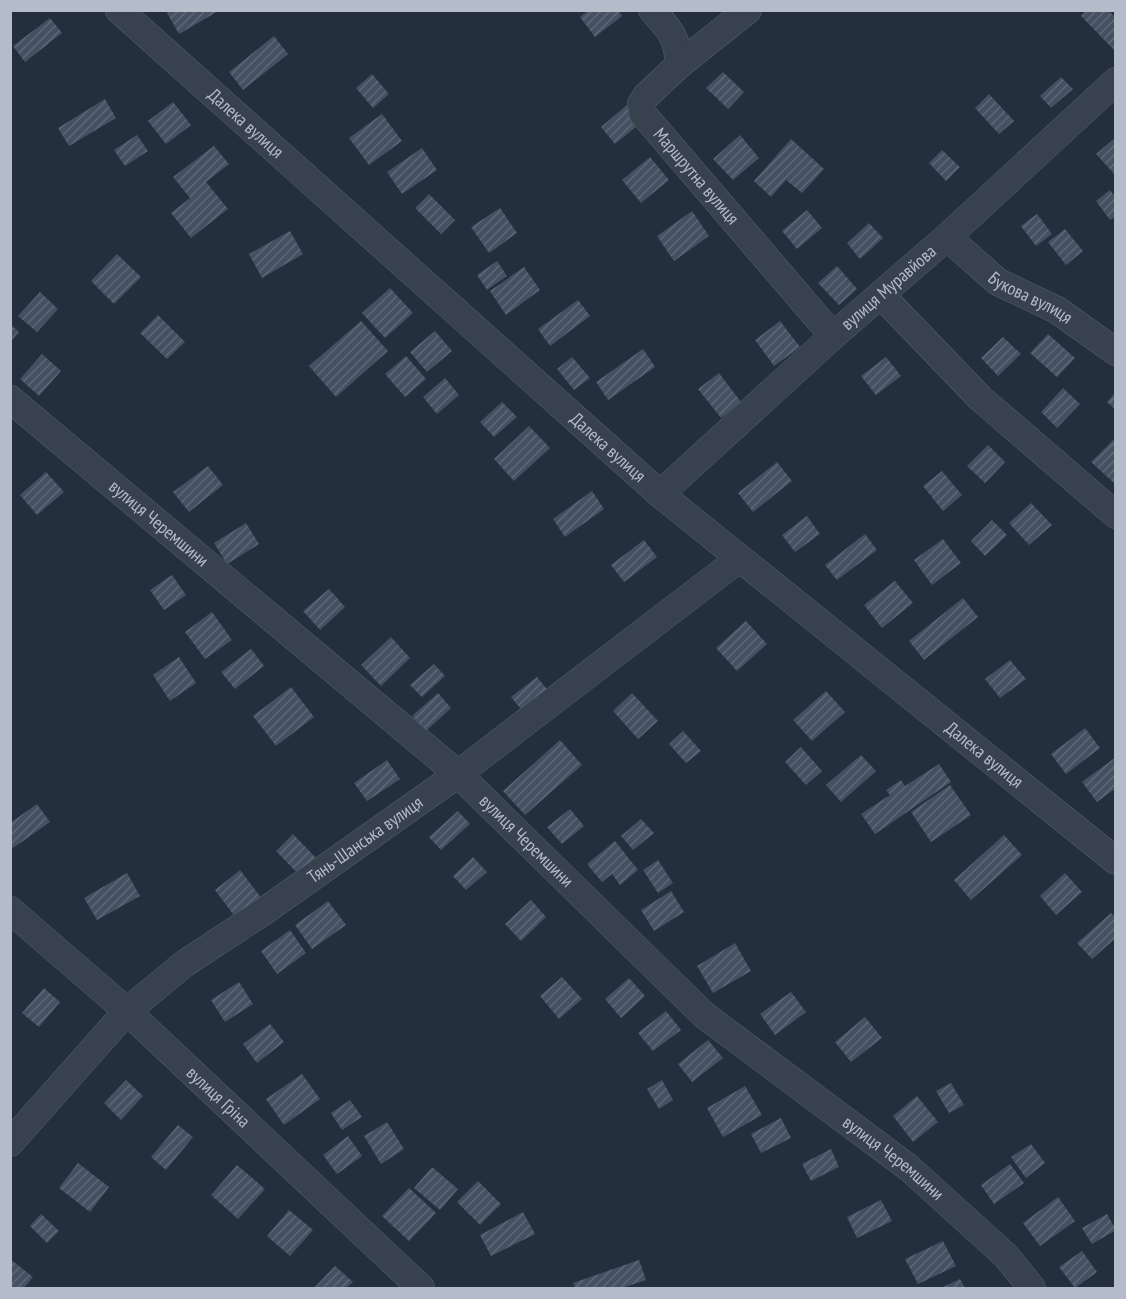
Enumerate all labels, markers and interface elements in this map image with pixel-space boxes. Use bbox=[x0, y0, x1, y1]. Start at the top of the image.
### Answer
street label: Далека вулиця bbox=[203, 83, 289, 163]
street label: Маршрутна вулиця bbox=[649, 123, 745, 229]
street label: вулиця Муравйова bbox=[836, 240, 941, 335]
street label: Букова вулиця bbox=[983, 266, 1077, 329]
street label: Далека вулиця bbox=[566, 407, 651, 487]
street label: вулиця Черемшини bbox=[105, 475, 214, 571]
street label: Далека вулиця bbox=[941, 716, 1028, 793]
street label: вулиця Черемшини bbox=[475, 789, 579, 892]
street label: Тянь-Шанська вулиця bbox=[303, 791, 427, 888]
street label: вулиця Гріна bbox=[182, 1061, 255, 1132]
street label: вулиця Черемшини bbox=[838, 1111, 949, 1205]

